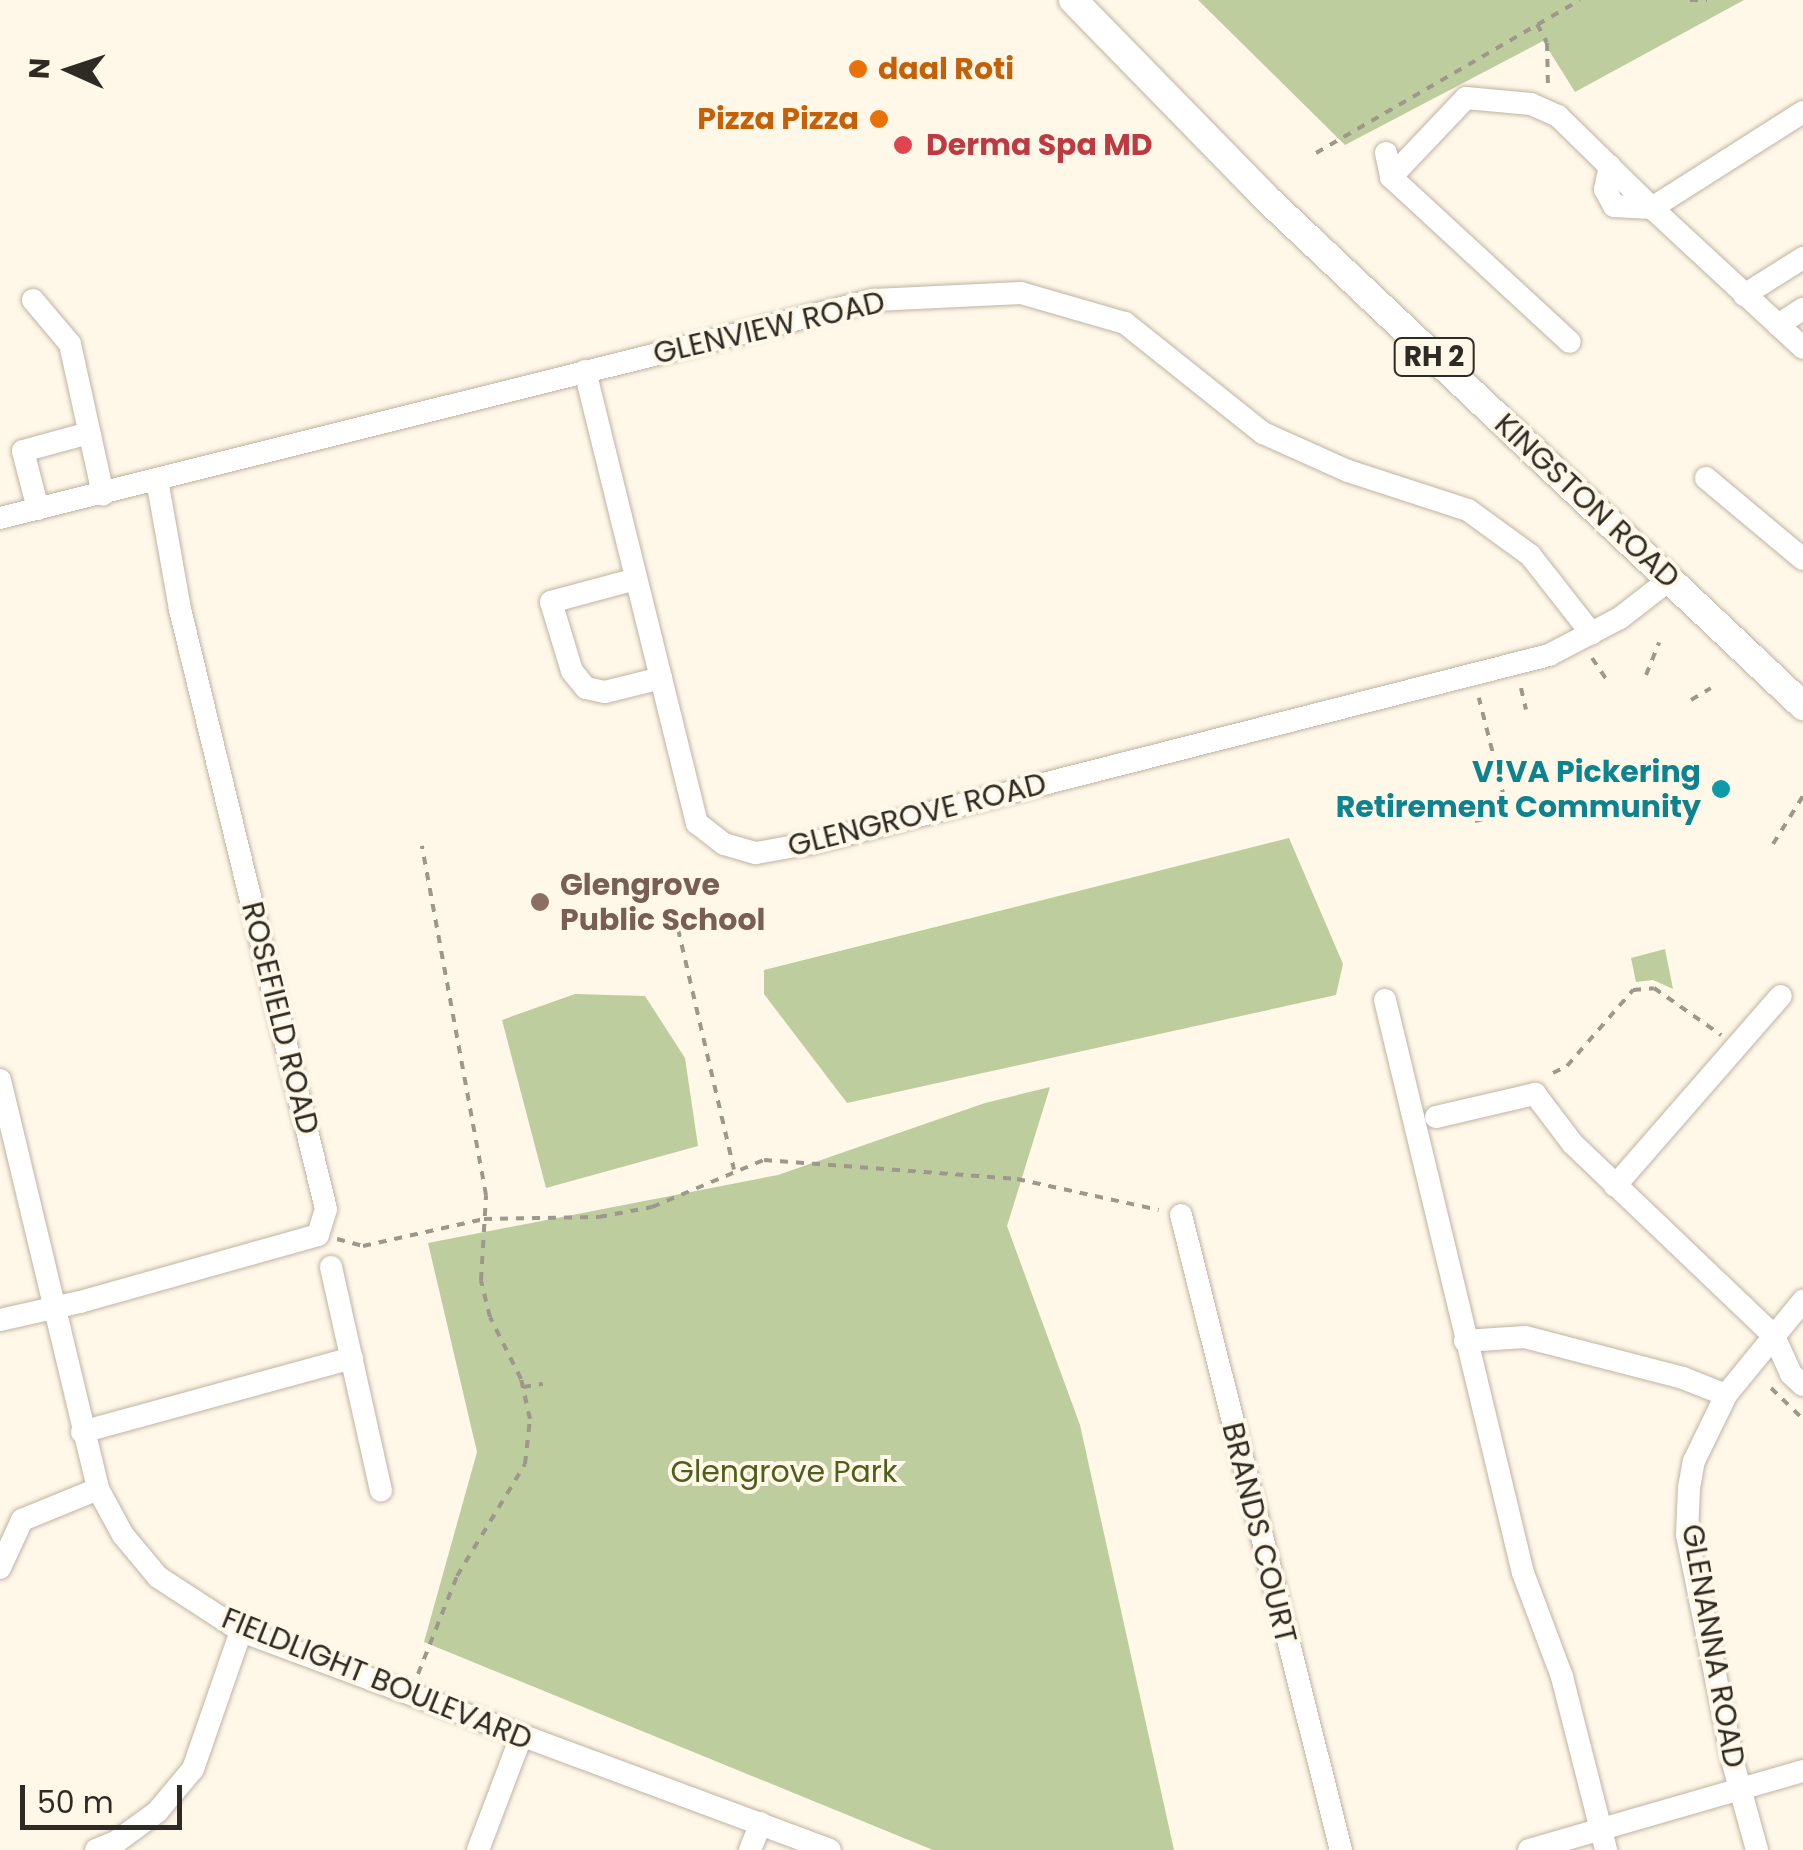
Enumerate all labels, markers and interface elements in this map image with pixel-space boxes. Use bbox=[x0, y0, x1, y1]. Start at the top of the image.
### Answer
north arrow bbox=[20, 20, 120, 120]
place label: daal Roti bbox=[878, 51, 1014, 87]
text: N bbox=[20, 57, 60, 80]
marker: daal Roti bbox=[847, 58, 869, 80]
place label: Pizza Pizza bbox=[697, 101, 859, 137]
marker: Pizza Pizza bbox=[868, 108, 890, 130]
place label: Derma Spa MD bbox=[926, 127, 1153, 163]
marker: Derma Spa MD bbox=[890, 132, 916, 158]
street label: GLENVIEW ROAD bbox=[650, 284, 888, 372]
road number: RH 2 bbox=[1392, 334, 1476, 380]
street label: KINGSTON ROAD bbox=[1487, 406, 1687, 596]
place label: V!VA Pickering Retirement Community bbox=[1336, 754, 1701, 824]
street label: GLENGROVE ROAD bbox=[784, 765, 1050, 865]
marker: V!VA Pickering Retirement Community bbox=[1710, 778, 1732, 800]
place label: Glengrove Public School bbox=[560, 867, 765, 938]
marker: Glengrove Public School bbox=[529, 891, 551, 913]
street label: ROSEFIELD ROAD bbox=[234, 898, 326, 1138]
street label: BRANDS COURT bbox=[1214, 1419, 1304, 1647]
park label: Glengrove Park bbox=[671, 1454, 897, 1490]
street label: GLENANNA ROAD bbox=[1674, 1521, 1752, 1771]
street label: FIELDLIGHT BOULEVARD bbox=[217, 1600, 537, 1758]
scale bar bbox=[25, 1765, 188, 1827]
text: 50 m bbox=[37, 1781, 114, 1824]

